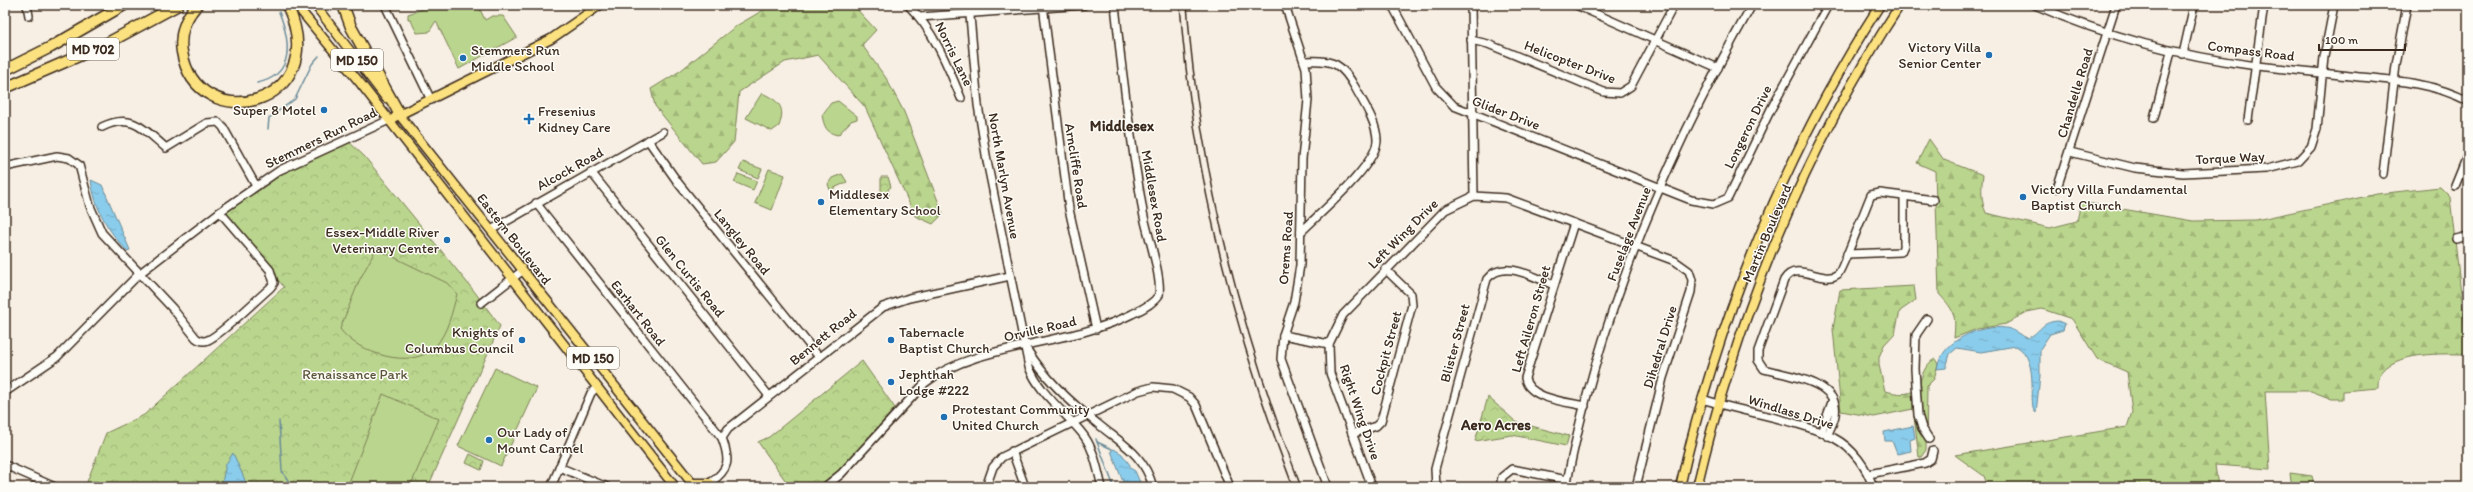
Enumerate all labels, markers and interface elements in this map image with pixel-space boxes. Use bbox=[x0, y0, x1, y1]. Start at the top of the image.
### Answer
street label: Norris Lane bbox=[931, 19, 977, 89]
scale bar bbox=[2319, 26, 2405, 52]
text: 100 m bbox=[2325, 33, 2358, 47]
street label: Helicopter Drive bbox=[1522, 37, 1618, 87]
street label: Compass Road bbox=[2206, 37, 2296, 65]
road number: MD 702 bbox=[67, 38, 119, 60]
place label: Victory Villa Senior Center bbox=[1899, 39, 1982, 72]
place label: Stemmers Run Middle School bbox=[471, 42, 560, 75]
street label: Chandelle Road bbox=[2053, 45, 2097, 140]
road number: MD 150 bbox=[331, 49, 383, 71]
marker: Victory Villa Senior Center bbox=[1984, 50, 1994, 60]
marker: Stemmers Run Middle School bbox=[458, 53, 468, 63]
street label: Longeron Drive bbox=[1720, 82, 1776, 172]
street label: Glider Drive bbox=[1470, 92, 1543, 134]
place label: Super 8 Motel bbox=[233, 102, 316, 119]
street label: Stemmers Run Road bbox=[262, 103, 380, 172]
place label: Fresenius Kidney Care bbox=[538, 103, 611, 136]
marker: Super 8 Motel bbox=[319, 105, 329, 115]
street label: North Marlyn Avenue bbox=[985, 112, 1024, 241]
marker: Fresenius Kidney Care bbox=[523, 113, 535, 125]
district label: Middlesex bbox=[1090, 117, 1155, 135]
street label: Arncliffe Road bbox=[1061, 122, 1091, 210]
street label: Alcock Road bbox=[534, 143, 607, 194]
street label: Torque Way bbox=[2195, 148, 2265, 168]
street label: Middlesex Road bbox=[1138, 149, 1171, 244]
street label: Martin Boulevard bbox=[1739, 181, 1796, 285]
place label: Victory Villa Fundamental Baptist Church bbox=[2031, 181, 2187, 214]
street label: Fuselage Avenue bbox=[1603, 184, 1655, 284]
place label: Middlesex Elementary School bbox=[829, 186, 941, 219]
street label: Eastern Boulevard bbox=[473, 190, 555, 288]
marker: Victory Villa Fundamental Baptist Church bbox=[2018, 192, 2028, 202]
street label: Left Wing Drive bbox=[1364, 195, 1442, 273]
marker: Middlesex Elementary School bbox=[816, 197, 826, 207]
street label: Langley Road bbox=[710, 206, 774, 279]
street label: Orems Road bbox=[1275, 210, 1297, 285]
place label: Essex-Middle River Veterinary Center bbox=[325, 224, 440, 257]
street label: Glen Curtis Road bbox=[651, 231, 729, 321]
marker: Essex-Middle River Veterinary Center bbox=[442, 235, 452, 245]
street label: Left Aileron Street bbox=[1508, 263, 1554, 375]
street label: Earhart Road bbox=[607, 277, 669, 350]
street label: Blister Street bbox=[1436, 302, 1474, 384]
street label: Dihedral Drive bbox=[1639, 303, 1681, 390]
street label: Bennett Road bbox=[786, 305, 860, 369]
street label: Cockpit Street bbox=[1367, 309, 1405, 397]
street label: Orville Road bbox=[1002, 312, 1078, 346]
place label: Knights of Columbus Council bbox=[405, 324, 515, 357]
place label: Tabernacle Baptist Church bbox=[899, 324, 990, 357]
marker: Knights of Columbus Council bbox=[517, 335, 527, 345]
marker: Tabernacle Baptist Church bbox=[886, 335, 896, 345]
road number: MD 150 bbox=[567, 347, 619, 369]
street label: Right Wing Drive bbox=[1336, 362, 1384, 462]
park label: Renaissance Park bbox=[302, 366, 408, 383]
place label: Jephthah Lodge #222 bbox=[899, 366, 970, 399]
marker: Jephthah Lodge #222 bbox=[886, 377, 896, 387]
street label: Windlass Drive bbox=[1746, 391, 1836, 433]
place label: Protestant Community United Church bbox=[952, 401, 1090, 434]
marker: Protestant Community United Church bbox=[939, 412, 949, 422]
district label: Aero Acres bbox=[1460, 416, 1531, 434]
place label: Our Lady of Mount Carmel bbox=[497, 424, 583, 457]
marker: Our Lady of Mount Carmel bbox=[484, 435, 494, 445]

